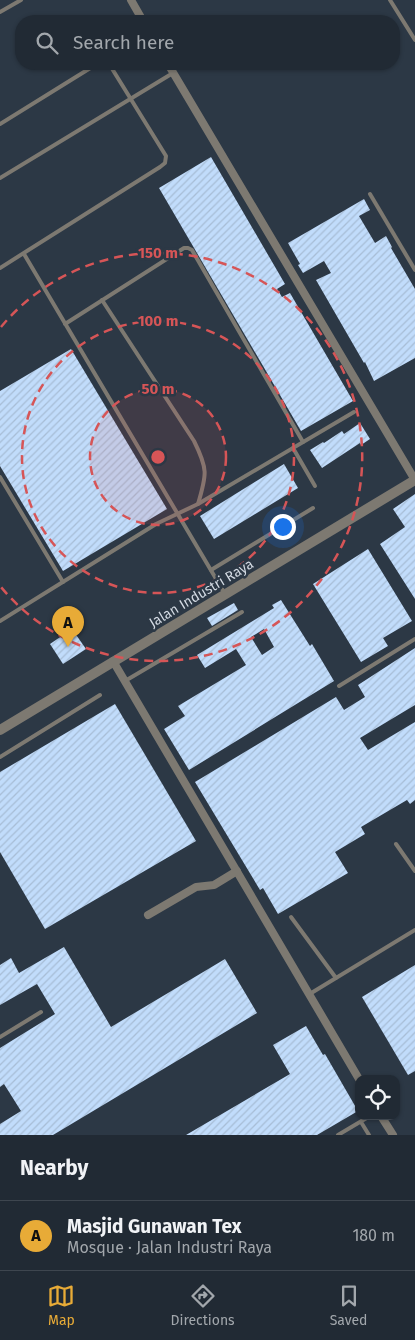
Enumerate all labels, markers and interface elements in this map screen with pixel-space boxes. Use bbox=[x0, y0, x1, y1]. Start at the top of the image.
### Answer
search box bbox=[15, 15, 400, 70]
icon: search bbox=[33, 29, 61, 57]
text: Search here bbox=[73, 31, 174, 54]
text: 150 m bbox=[138, 244, 178, 262]
text: 100 m bbox=[138, 312, 178, 330]
text: 50 m bbox=[141, 380, 175, 398]
centre of rings bbox=[149, 448, 167, 466]
your location bbox=[270, 514, 296, 540]
street label: Jalan Industri Raya bbox=[146, 556, 257, 631]
pin: A bbox=[52, 606, 84, 647]
map controls bbox=[355, 1075, 400, 1120]
button: locate bbox=[355, 1075, 400, 1120]
text: Nearby bbox=[20, 1155, 88, 1181]
text: Masjid Gunawan Tex bbox=[67, 1215, 241, 1238]
text: A bbox=[31, 1226, 41, 1245]
text: 180 m bbox=[352, 1226, 395, 1245]
text: Mosque · Jalan Industri Raya bbox=[67, 1238, 272, 1257]
tab: Map bbox=[47, 1282, 75, 1329]
tab: Directions bbox=[170, 1282, 235, 1329]
tab: Saved bbox=[330, 1282, 368, 1329]

